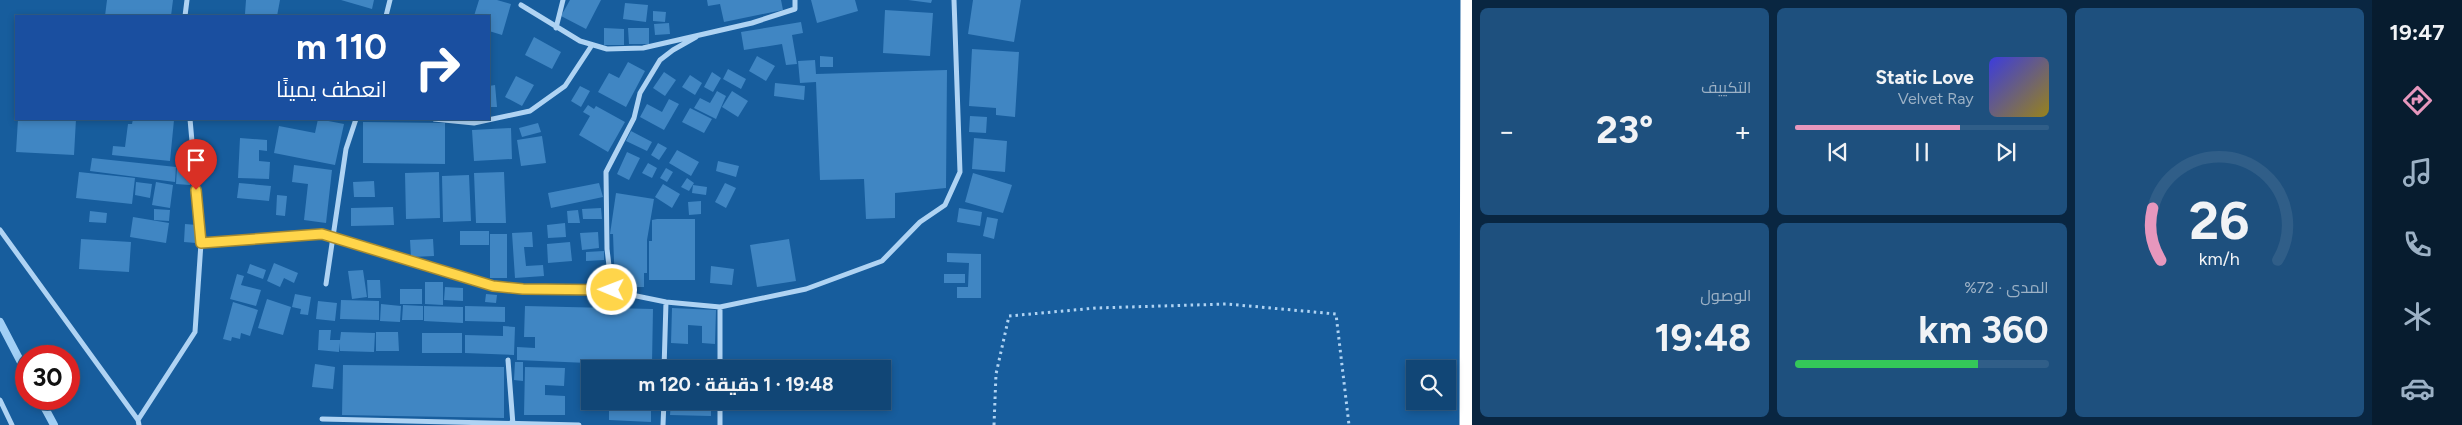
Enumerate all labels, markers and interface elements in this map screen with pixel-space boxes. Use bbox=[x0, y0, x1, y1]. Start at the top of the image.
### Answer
text: 19:47 bbox=[2390, 19, 2444, 46]
text: 110 m bbox=[296, 26, 387, 68]
icon: right bbox=[405, 35, 470, 100]
text: Static Love bbox=[1875, 66, 1974, 89]
text: انعطف يمينًا bbox=[276, 76, 387, 103]
text: التكييف bbox=[1701, 78, 1751, 97]
icon: directions bbox=[2400, 83, 2435, 118]
text: Velvet Ray bbox=[1898, 89, 1974, 108]
text: 23° bbox=[1596, 107, 1653, 153]
text: − bbox=[1498, 114, 1515, 148]
text: + bbox=[1734, 114, 1751, 148]
icon: previous bbox=[1824, 138, 1852, 166]
icon: pause bbox=[1908, 138, 1936, 166]
icon: next bbox=[1992, 138, 2020, 166]
pin bbox=[175, 139, 217, 190]
icon: arrive bbox=[182, 146, 210, 174]
icon: music bbox=[2400, 155, 2435, 190]
text: 26 bbox=[2189, 190, 2249, 252]
icon: phone bbox=[2400, 227, 2435, 262]
text: km/h bbox=[2199, 248, 2240, 269]
position arrow bbox=[585, 263, 637, 315]
text: المدى · 72% bbox=[1964, 278, 2049, 297]
text: الوصول bbox=[1700, 286, 1751, 305]
icon: climate bbox=[2400, 299, 2435, 334]
text: 360 km bbox=[1918, 307, 2049, 353]
text: 19:48 bbox=[1655, 315, 1751, 361]
speed limit sign: 30 bbox=[15, 345, 80, 410]
map controls bbox=[1406, 360, 1456, 410]
button: search bbox=[1406, 360, 1456, 410]
icon: car bbox=[2400, 371, 2435, 406]
text: 19:48 · 1 دقيقة · 120 m bbox=[638, 373, 834, 396]

